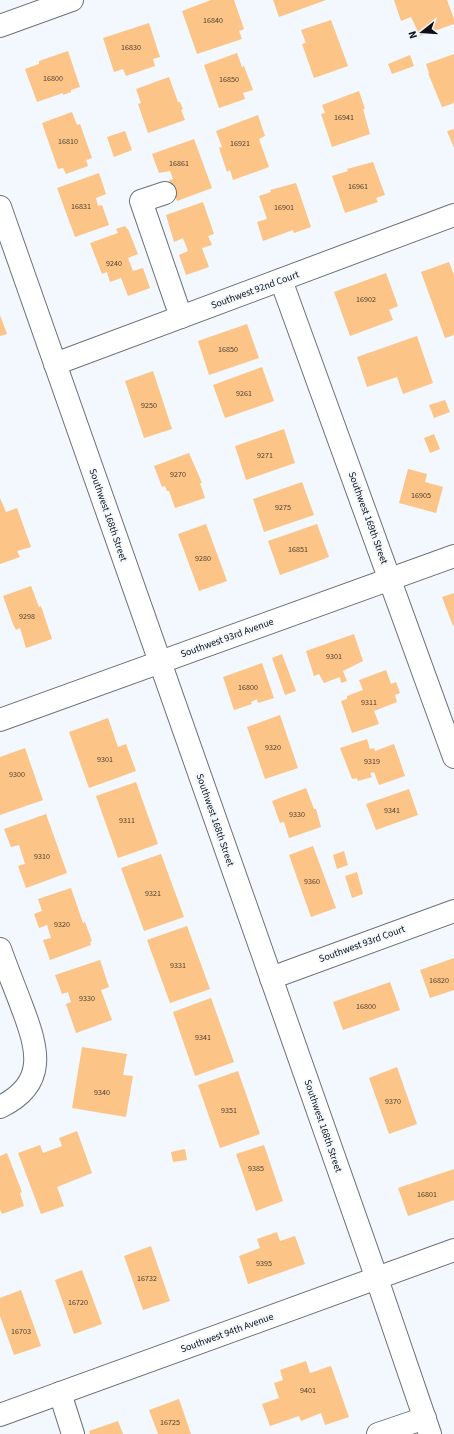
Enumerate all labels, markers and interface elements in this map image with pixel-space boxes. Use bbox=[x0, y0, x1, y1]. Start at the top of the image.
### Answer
north arrow bbox=[402, 12, 442, 52]
house number: 16840 bbox=[203, 15, 223, 26]
text: N bbox=[405, 29, 421, 40]
house number: 16830 bbox=[121, 42, 141, 53]
house number: 16800 bbox=[43, 73, 63, 84]
house number: 16850 bbox=[219, 74, 239, 85]
house number: 16941 bbox=[334, 112, 354, 123]
house number: 16810 bbox=[58, 136, 78, 147]
house number: 16921 bbox=[230, 138, 250, 149]
house number: 16861 bbox=[169, 158, 189, 169]
house number: 16961 bbox=[348, 181, 368, 192]
house number: 16831 bbox=[71, 201, 91, 212]
house number: 16901 bbox=[274, 202, 294, 213]
house number: 9240 bbox=[106, 258, 122, 269]
street label: Southwest 92nd Court bbox=[209, 267, 302, 312]
house number: 16902 bbox=[356, 294, 376, 305]
house number: 16850 bbox=[218, 344, 238, 355]
house number: 9261 bbox=[236, 388, 252, 399]
house number: 9250 bbox=[141, 400, 157, 411]
house number: 9271 bbox=[257, 450, 273, 461]
street label: Southwest 168th Street bbox=[86, 467, 131, 564]
house number: 9270 bbox=[170, 469, 186, 480]
street label: Southwest 169th Street bbox=[345, 470, 391, 567]
house number: 16905 bbox=[411, 490, 431, 501]
house number: 9275 bbox=[275, 502, 291, 513]
house number: 16851 bbox=[288, 544, 308, 555]
house number: 9280 bbox=[195, 553, 211, 564]
house number: 9298 bbox=[19, 611, 35, 622]
street label: Southwest 93rd Avenue bbox=[178, 615, 276, 661]
house number: 9301 bbox=[326, 651, 342, 662]
house number: 16800 bbox=[238, 682, 258, 693]
house number: 9311 bbox=[361, 697, 377, 708]
house number: 9320 bbox=[265, 742, 281, 753]
house number: 9301 bbox=[97, 754, 113, 765]
house number: 9319 bbox=[364, 756, 380, 767]
house number: 9300 bbox=[9, 769, 25, 780]
street label: Southwest 168th Street bbox=[193, 772, 238, 869]
house number: 9341 bbox=[384, 805, 400, 816]
house number: 9330 bbox=[289, 809, 305, 820]
house number: 9311 bbox=[119, 815, 135, 826]
house number: 9310 bbox=[34, 851, 50, 862]
house number: 9360 bbox=[304, 876, 320, 887]
house number: 9321 bbox=[145, 888, 161, 899]
house number: 9320 bbox=[54, 919, 70, 930]
street label: Southwest 93rd Court bbox=[317, 922, 408, 966]
house number: 9331 bbox=[170, 960, 186, 971]
house number: 16820 bbox=[429, 975, 449, 986]
house number: 9330 bbox=[79, 993, 95, 1004]
house number: 16800 bbox=[356, 1001, 376, 1012]
house number: 9341 bbox=[195, 1032, 211, 1043]
street label: Southwest 168th Street bbox=[301, 1078, 346, 1175]
house number: 9340 bbox=[94, 1087, 110, 1098]
house number: 9370 bbox=[385, 1096, 401, 1107]
house number: 9351 bbox=[221, 1105, 237, 1116]
house number: 9385 bbox=[248, 1163, 264, 1174]
house number: 16801 bbox=[417, 1189, 437, 1200]
house number: 9395 bbox=[256, 1258, 272, 1269]
house number: 16732 bbox=[137, 1273, 157, 1284]
house number: 16720 bbox=[68, 1297, 88, 1308]
street label: Southwest 94th Avenue bbox=[179, 1310, 276, 1356]
house number: 16703 bbox=[11, 1326, 31, 1337]
house number: 9401 bbox=[300, 1385, 316, 1396]
house number: 16725 bbox=[160, 1417, 180, 1428]

